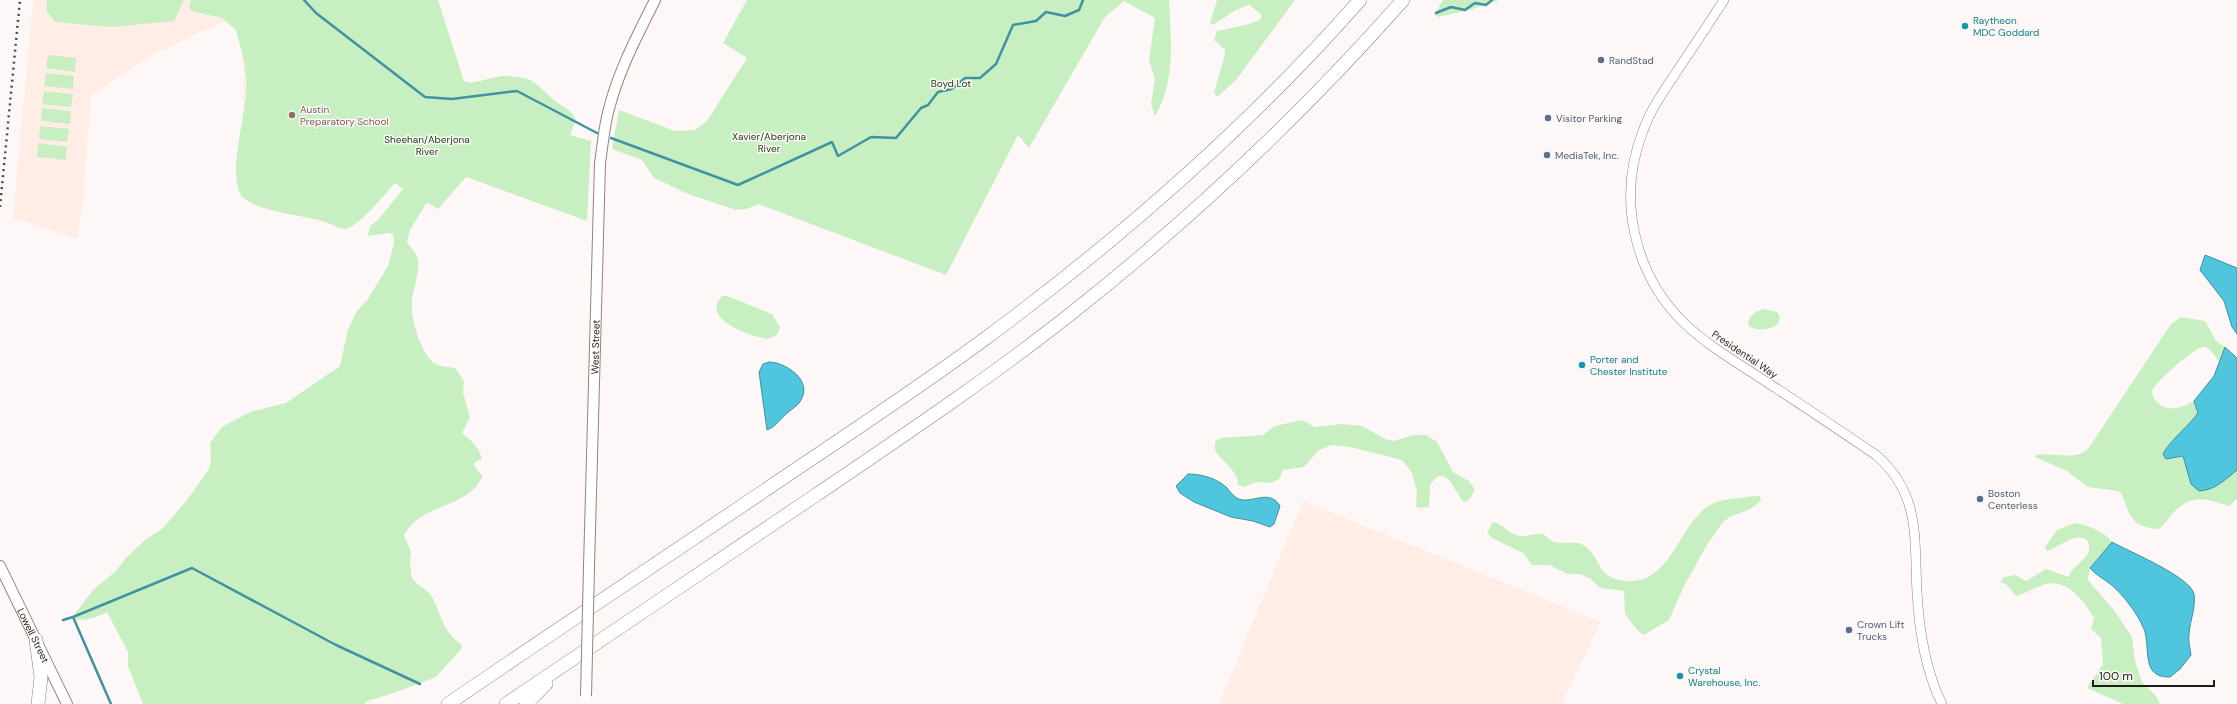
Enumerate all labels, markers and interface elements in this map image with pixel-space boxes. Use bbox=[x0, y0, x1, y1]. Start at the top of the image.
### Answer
place label: Raytheon MDC Goddard bbox=[1973, 14, 2039, 39]
marker: Raytheon MDC Goddard bbox=[1960, 21, 1970, 31]
place label: RandStad bbox=[1609, 54, 1654, 67]
marker: RandStad bbox=[1596, 55, 1606, 65]
park label: Boyd Lot bbox=[931, 77, 971, 90]
place label: Austin Preparatory School bbox=[300, 103, 389, 128]
marker: Austin Preparatory School bbox=[287, 110, 297, 120]
place label: Visitor Parking bbox=[1556, 112, 1622, 125]
marker: Visitor Parking bbox=[1543, 113, 1553, 123]
park label: Xavier/Aberjona River bbox=[732, 130, 806, 155]
park label: Sheehan/Aberjona River bbox=[384, 133, 470, 158]
place label: MediaTek, Inc. bbox=[1555, 149, 1619, 162]
marker: MediaTek, Inc. bbox=[1542, 150, 1552, 160]
street label: West Street bbox=[588, 320, 603, 375]
street label: Presidential Way bbox=[1709, 328, 1781, 382]
place label: Porter and Chester Institute bbox=[1590, 353, 1668, 378]
marker: Porter and Chester Institute bbox=[1577, 360, 1587, 370]
place label: Boston Centerless bbox=[1988, 487, 2038, 512]
marker: Boston Centerless bbox=[1975, 494, 1985, 504]
street label: Lowell Street bbox=[14, 606, 52, 665]
place label: Crown Lift Trucks bbox=[1857, 618, 1905, 643]
marker: Crown Lift Trucks bbox=[1844, 625, 1854, 635]
scale bar bbox=[2093, 662, 2214, 688]
place label: Crystal Warehouse, Inc. bbox=[1688, 664, 1760, 689]
text: 100 m bbox=[2099, 668, 2133, 684]
marker: Crystal Warehouse, Inc. bbox=[1675, 671, 1685, 681]

